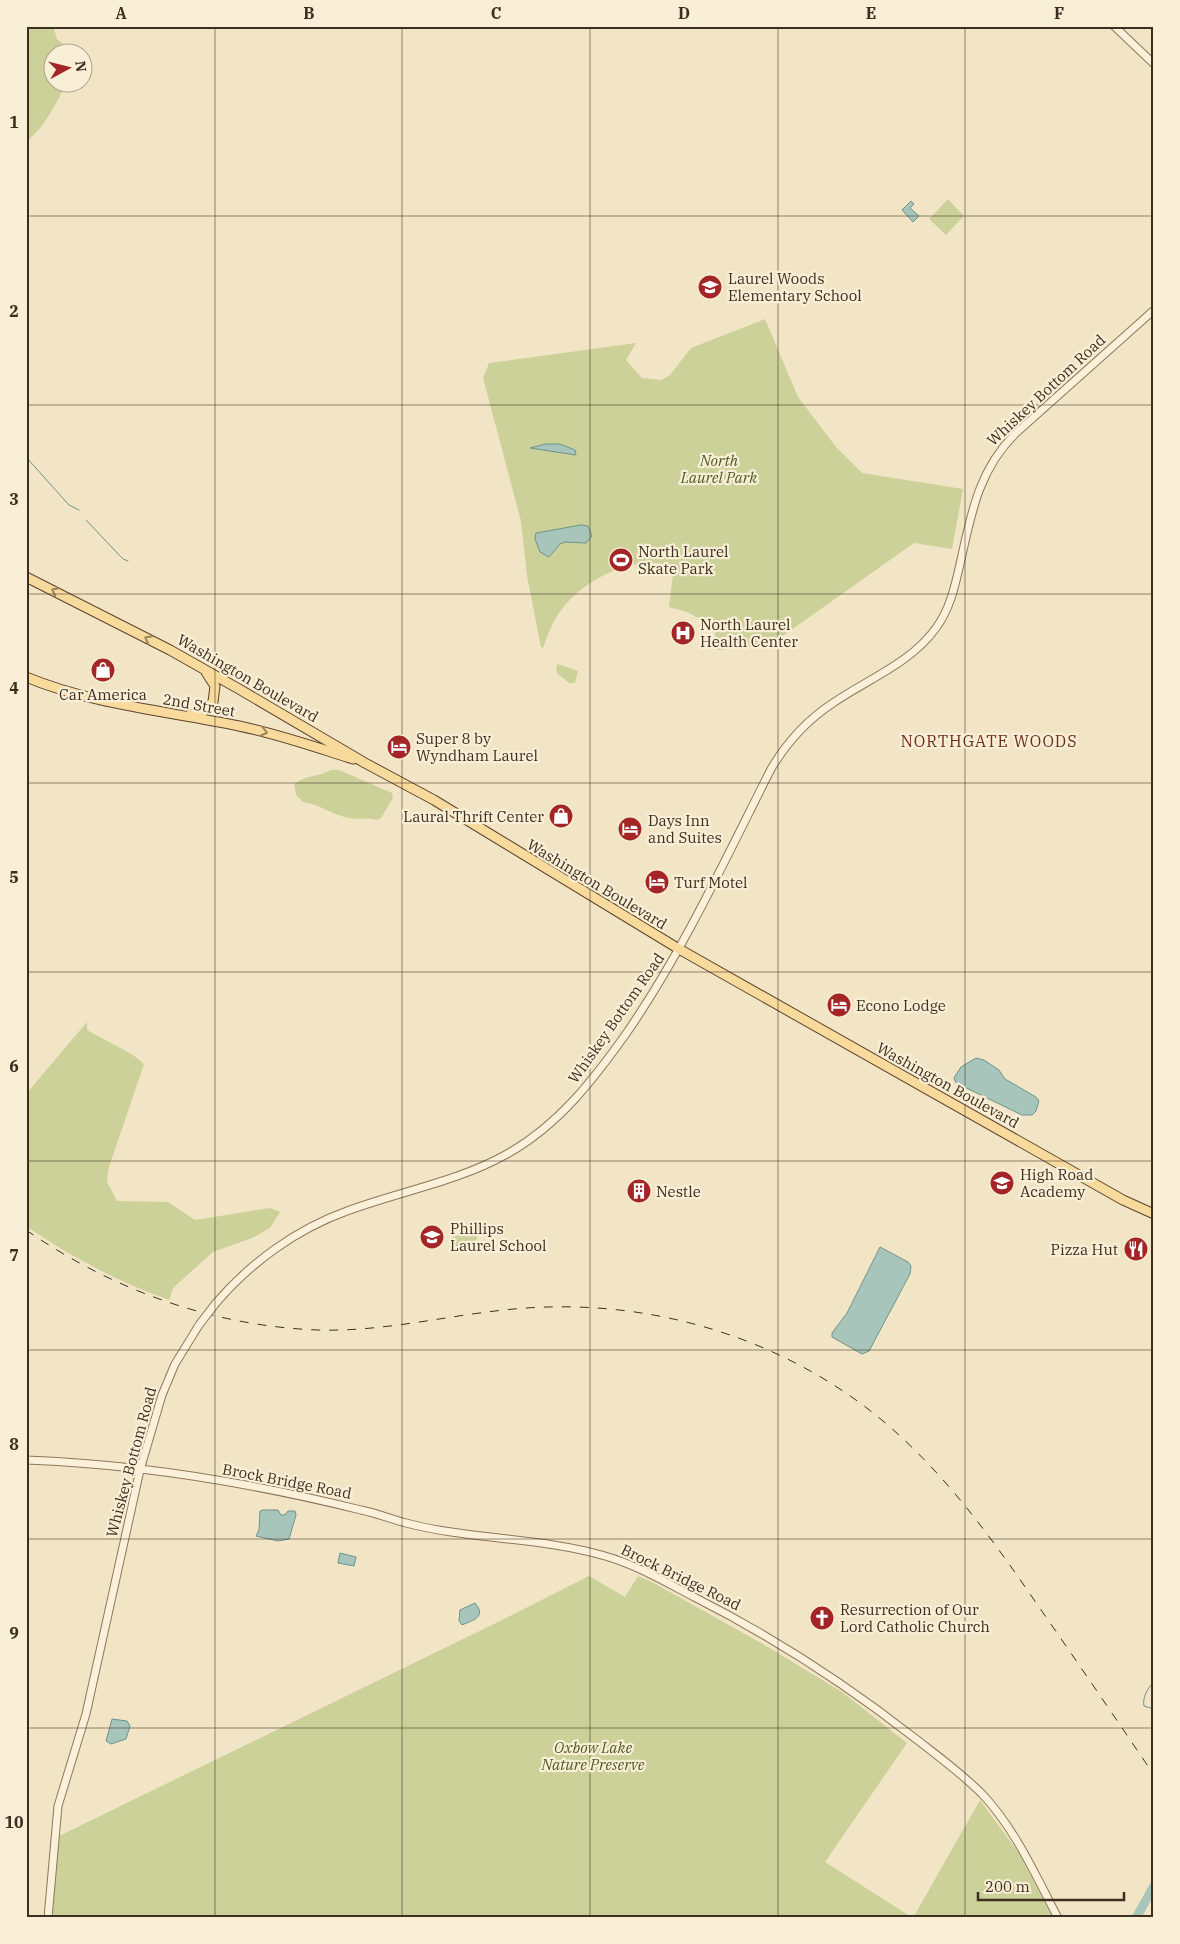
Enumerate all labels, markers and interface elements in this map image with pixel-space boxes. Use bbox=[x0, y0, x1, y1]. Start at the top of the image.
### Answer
text: A bbox=[115, 3, 127, 23]
text: B bbox=[303, 3, 315, 23]
text: C bbox=[491, 3, 501, 23]
text: D bbox=[678, 3, 690, 23]
text: E bbox=[866, 3, 876, 23]
text: F bbox=[1054, 3, 1064, 23]
north arrow bbox=[42, 42, 92, 92]
text: N bbox=[71, 60, 91, 73]
text: 1 bbox=[9, 112, 19, 132]
place label: Laurel Woods Elementary School bbox=[728, 269, 862, 305]
school or university icon: Laurel Woods Elementary School bbox=[697, 274, 723, 300]
text: 2 bbox=[9, 301, 19, 321]
street label: Whiskey Bottom Road bbox=[983, 330, 1109, 450]
park label: North Laurel Park bbox=[680, 451, 757, 487]
text: 3 bbox=[9, 489, 19, 509]
place label: North Laurel Skate Park bbox=[638, 542, 728, 578]
sports icon: North Laurel Skate Park bbox=[608, 547, 634, 573]
one-way arrow bbox=[51, 587, 60, 597]
place label: North Laurel Health Center bbox=[700, 615, 798, 651]
hospital icon: North Laurel Health Center bbox=[670, 620, 696, 646]
street label: Washington Boulevard bbox=[174, 630, 322, 726]
one-way arrow bbox=[144, 635, 153, 645]
shop icon: Car America bbox=[90, 657, 116, 683]
text: 4 bbox=[9, 678, 19, 698]
place label: Car America bbox=[59, 685, 147, 704]
street label: 2nd Street bbox=[161, 689, 237, 721]
one-way arrow bbox=[260, 726, 269, 737]
place label: Super 8 by Wyndham Laurel bbox=[416, 729, 538, 765]
district label: NORTHGATE WOODS bbox=[900, 731, 1078, 751]
hotel icon: Super 8 by Wyndham Laurel bbox=[386, 734, 412, 760]
shop icon: Laural Thrift Center bbox=[548, 803, 574, 829]
place label: Laural Thrift Center bbox=[403, 807, 544, 826]
place label: Days Inn and Suites bbox=[648, 811, 722, 847]
hotel icon: Days Inn and Suites bbox=[617, 816, 643, 842]
street label: Washington Boulevard bbox=[524, 835, 670, 933]
text: 5 bbox=[9, 867, 19, 887]
hotel icon: Turf Motel bbox=[644, 869, 670, 895]
place label: Turf Motel bbox=[674, 873, 748, 892]
street label: Whiskey Bottom Road bbox=[564, 949, 668, 1087]
hotel icon: Econo Lodge bbox=[826, 992, 852, 1018]
place label: Econo Lodge bbox=[856, 996, 946, 1015]
street label: Washington Boulevard bbox=[873, 1038, 1023, 1132]
text: 6 bbox=[9, 1056, 19, 1076]
place label: High Road Academy bbox=[1020, 1165, 1093, 1201]
school or university icon: High Road Academy bbox=[989, 1170, 1015, 1196]
building icon: Nestle bbox=[626, 1178, 652, 1204]
place label: Nestle bbox=[656, 1182, 701, 1201]
place label: Phillips Laurel School bbox=[450, 1219, 546, 1255]
school or university icon: Phillips Laurel School bbox=[419, 1224, 445, 1250]
restaurant icon: Pizza Hut bbox=[1123, 1236, 1149, 1262]
place label: Pizza Hut bbox=[1051, 1240, 1118, 1259]
text: 7 bbox=[9, 1245, 19, 1265]
street label: Whiskey Bottom Road bbox=[102, 1385, 160, 1539]
text: 8 bbox=[9, 1434, 19, 1454]
street label: Brock Bridge Road bbox=[221, 1459, 353, 1503]
street label: Brock Bridge Road bbox=[618, 1540, 744, 1614]
place label: Resurrection of Our Lord Catholic Church bbox=[840, 1600, 990, 1636]
church icon: Resurrection of Our Lord Catholic Church bbox=[809, 1605, 835, 1631]
text: 9 bbox=[9, 1623, 19, 1643]
park label: Oxbow Lake Nature Preserve bbox=[540, 1738, 645, 1774]
text: 10 bbox=[4, 1812, 24, 1832]
scale bar bbox=[978, 1869, 1124, 1901]
text: 200 m bbox=[985, 1877, 1030, 1896]

